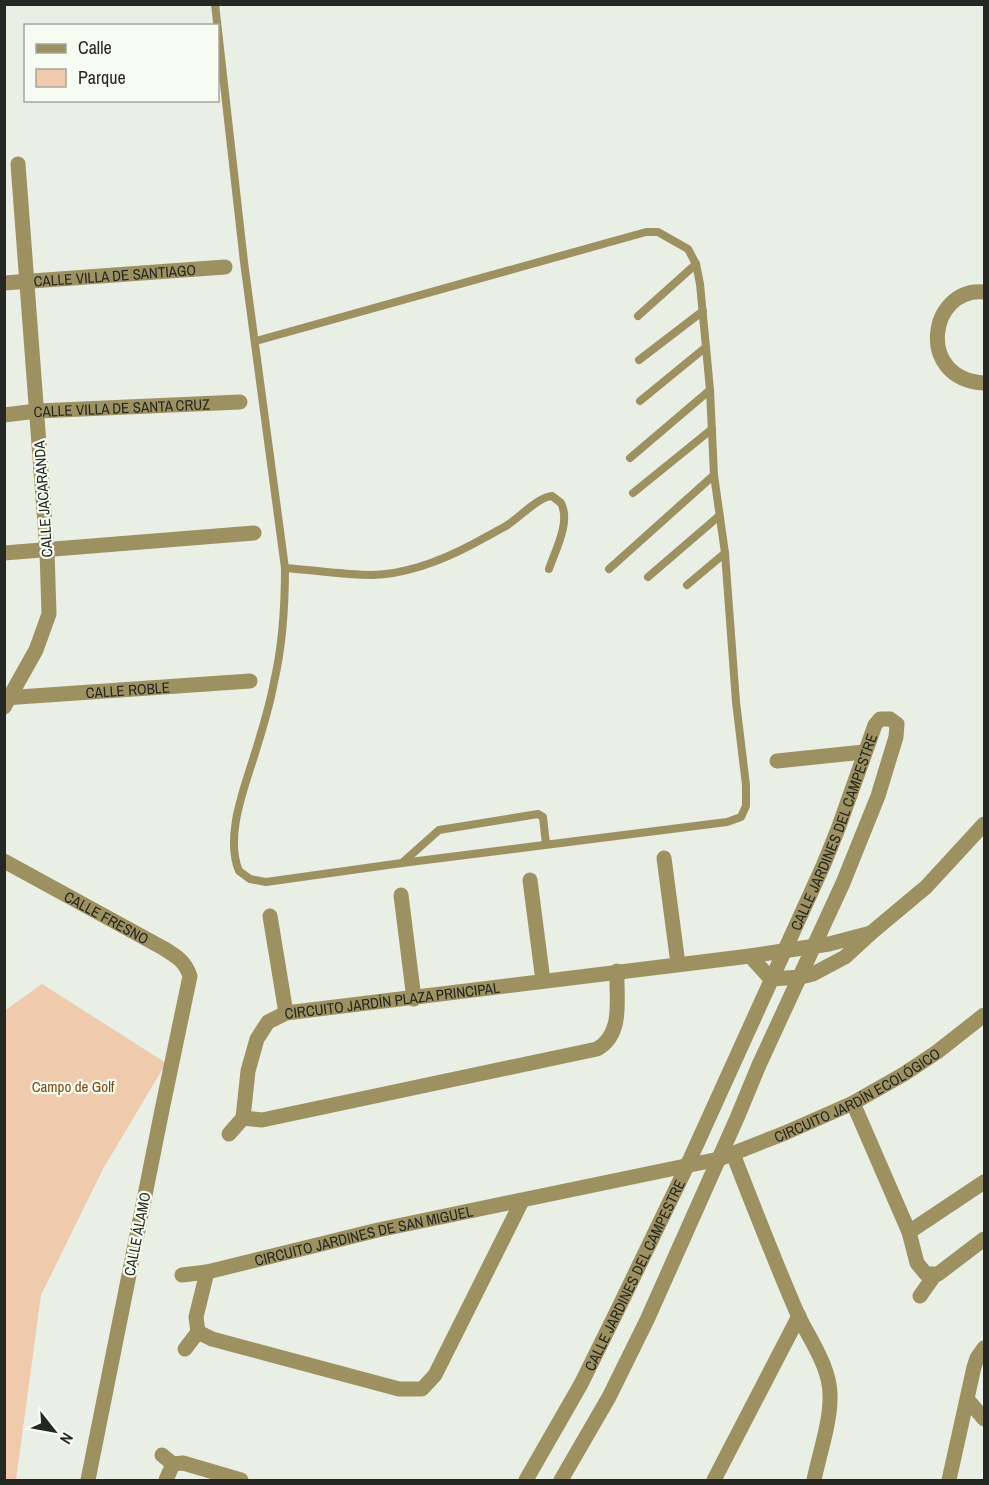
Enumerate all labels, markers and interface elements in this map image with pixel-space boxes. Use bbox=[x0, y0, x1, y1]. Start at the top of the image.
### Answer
legend bbox=[24, 24, 219, 102]
text: Calle bbox=[78, 35, 112, 60]
text: Parque bbox=[78, 65, 126, 90]
street label: CALLE VILLA DE SANTIAGO bbox=[33, 259, 197, 291]
street label: CALLE VILLA DE SANTA CRUZ bbox=[33, 393, 211, 422]
street label: CALLE JACARANDA bbox=[28, 439, 58, 558]
street label: CALLE ROBLE bbox=[85, 676, 170, 703]
street label: CALLE JARDINES DEL CAMPESTRE bbox=[785, 731, 882, 934]
street label: CALLE FRESNO bbox=[60, 885, 153, 949]
street label: CIRCUITO JARDÍN PLAZA PRINCIPAL bbox=[283, 976, 501, 1024]
street label: CIRCUITO JARDÍN ECOLÓGICO bbox=[771, 1042, 944, 1147]
park label: Campo de Golf bbox=[32, 1076, 115, 1097]
street label: CALLE JARDINES DEL CAMPESTRE bbox=[579, 1176, 690, 1374]
street label: CALLE ÁLAMO bbox=[119, 1190, 155, 1278]
street label: CIRCUITO JARDINES DE SAN MIGUEL bbox=[252, 1200, 475, 1270]
north arrow bbox=[24, 1401, 84, 1461]
text: N bbox=[55, 1429, 79, 1448]

